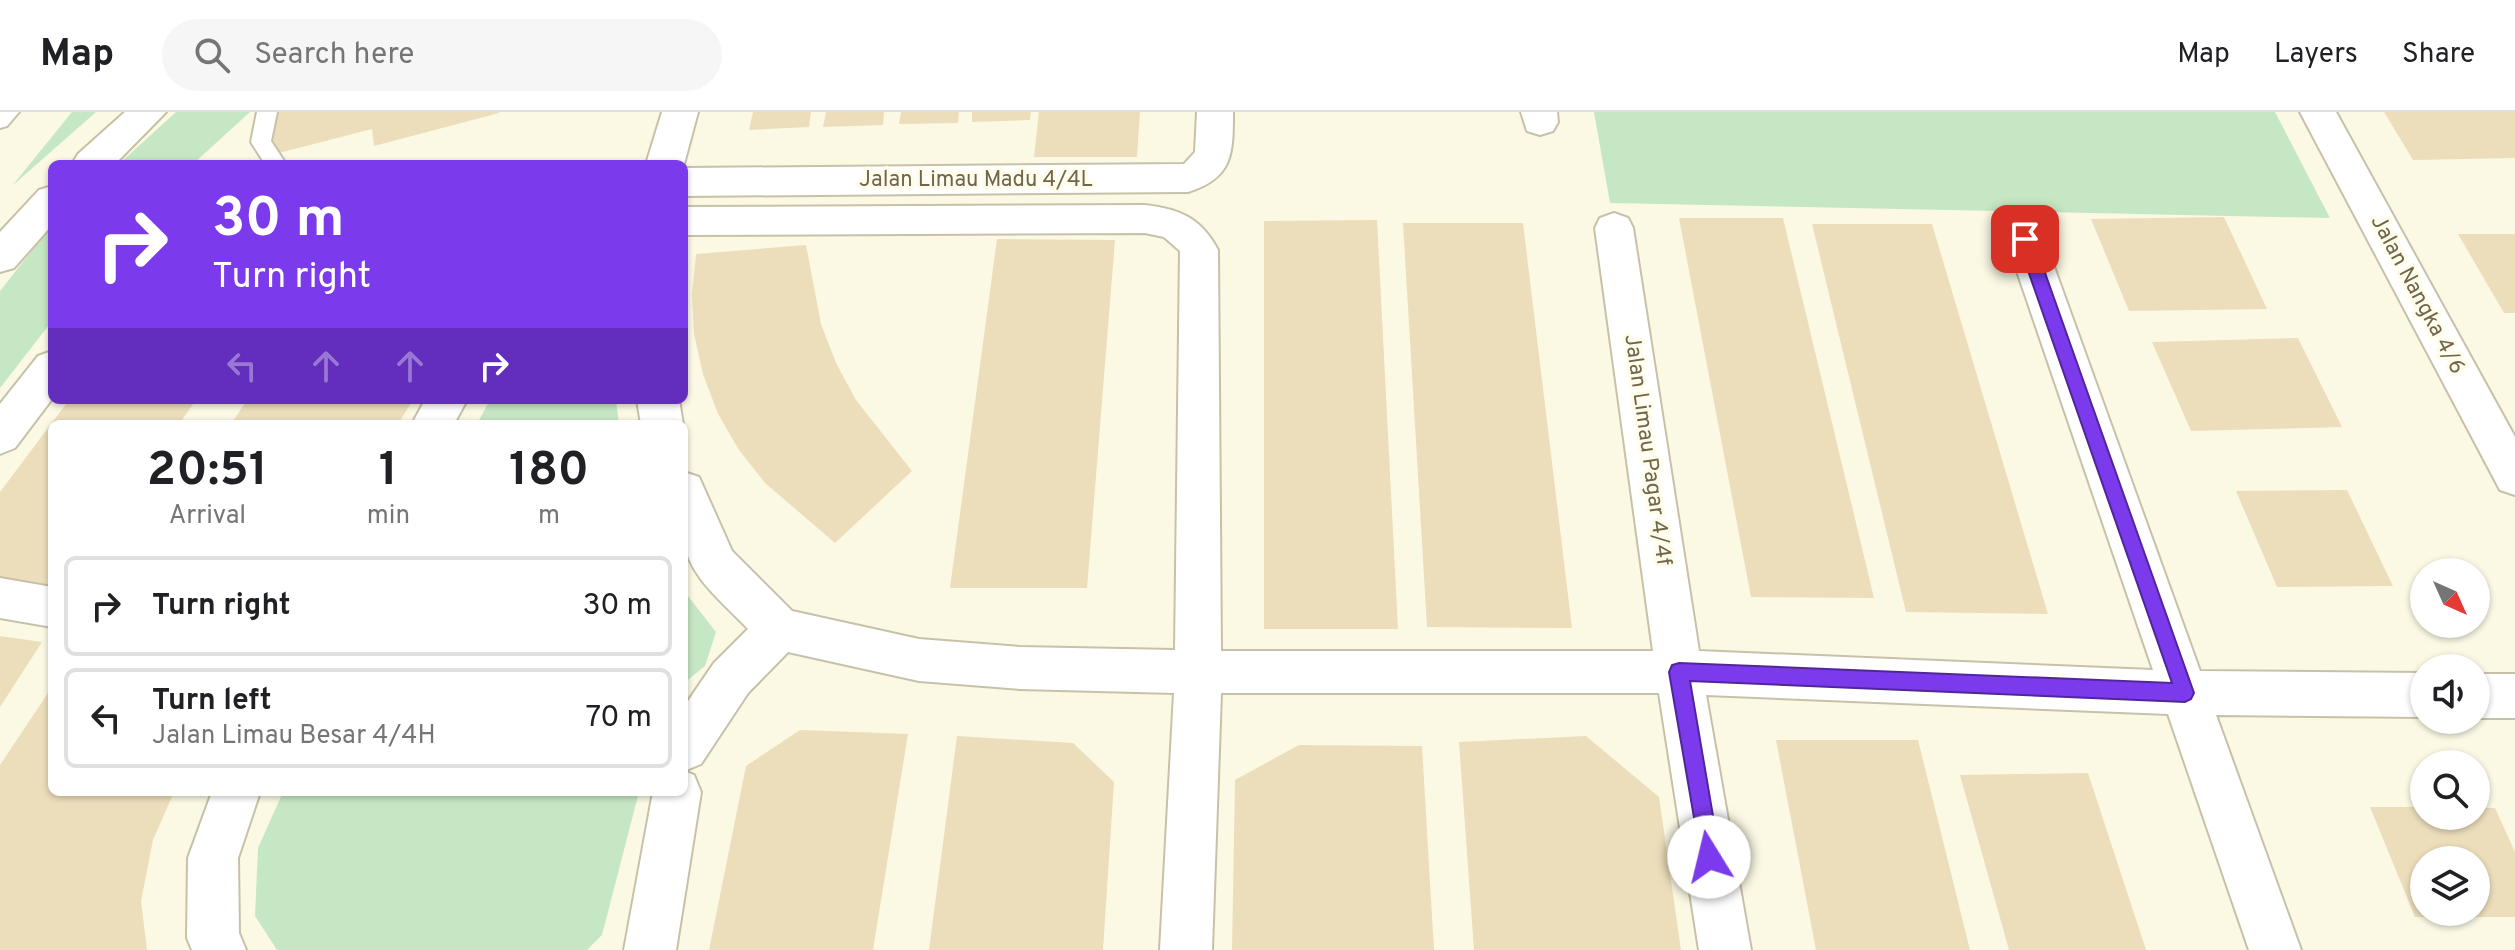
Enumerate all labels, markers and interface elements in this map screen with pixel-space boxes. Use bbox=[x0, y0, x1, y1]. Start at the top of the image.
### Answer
search box bbox=[162, 19, 722, 91]
text: Map bbox=[40, 31, 114, 80]
icon: search bbox=[190, 33, 234, 77]
text: Search here bbox=[254, 37, 414, 74]
text: Map bbox=[2177, 37, 2230, 73]
text: Layers bbox=[2274, 37, 2358, 73]
text: Share bbox=[2402, 37, 2475, 73]
street label: Jalan Limau Madu 4/4L bbox=[859, 167, 1093, 194]
text: 30 m bbox=[212, 186, 345, 256]
icon: right bbox=[80, 192, 184, 296]
pin bbox=[1991, 205, 2059, 273]
street label: Jalan Nangka 4/6 bbox=[2364, 211, 2470, 379]
icon: arrive bbox=[2003, 217, 2047, 261]
text: Turn right bbox=[212, 255, 371, 301]
street label: Jalan Limau Pagar 4/4f bbox=[1617, 333, 1677, 567]
icon: left bbox=[220, 344, 264, 388]
icon: ahead bbox=[304, 344, 348, 388]
icon: ahead bbox=[388, 344, 432, 388]
icon: right bbox=[472, 344, 516, 388]
text: 20:51 bbox=[147, 442, 268, 502]
text: 1 bbox=[379, 442, 398, 502]
text: 180 bbox=[509, 442, 589, 502]
text: Arrival bbox=[169, 500, 246, 533]
text: min bbox=[367, 500, 410, 533]
text: m bbox=[538, 500, 560, 533]
north arrow bbox=[2410, 558, 2490, 638]
map controls bbox=[2410, 558, 2490, 926]
icon: right bbox=[84, 584, 128, 628]
text: Turn right bbox=[152, 588, 290, 625]
text: 30 m bbox=[583, 588, 652, 625]
button: sound bbox=[2410, 654, 2490, 734]
text: Turn left bbox=[152, 683, 272, 720]
icon: left bbox=[84, 696, 128, 740]
text: 70 m bbox=[586, 700, 652, 737]
text: Jalan Limau Besar 4/4H bbox=[152, 720, 436, 753]
button: search bbox=[2410, 750, 2490, 830]
position arrow bbox=[1667, 815, 1751, 899]
button: layers bbox=[2410, 846, 2490, 926]

